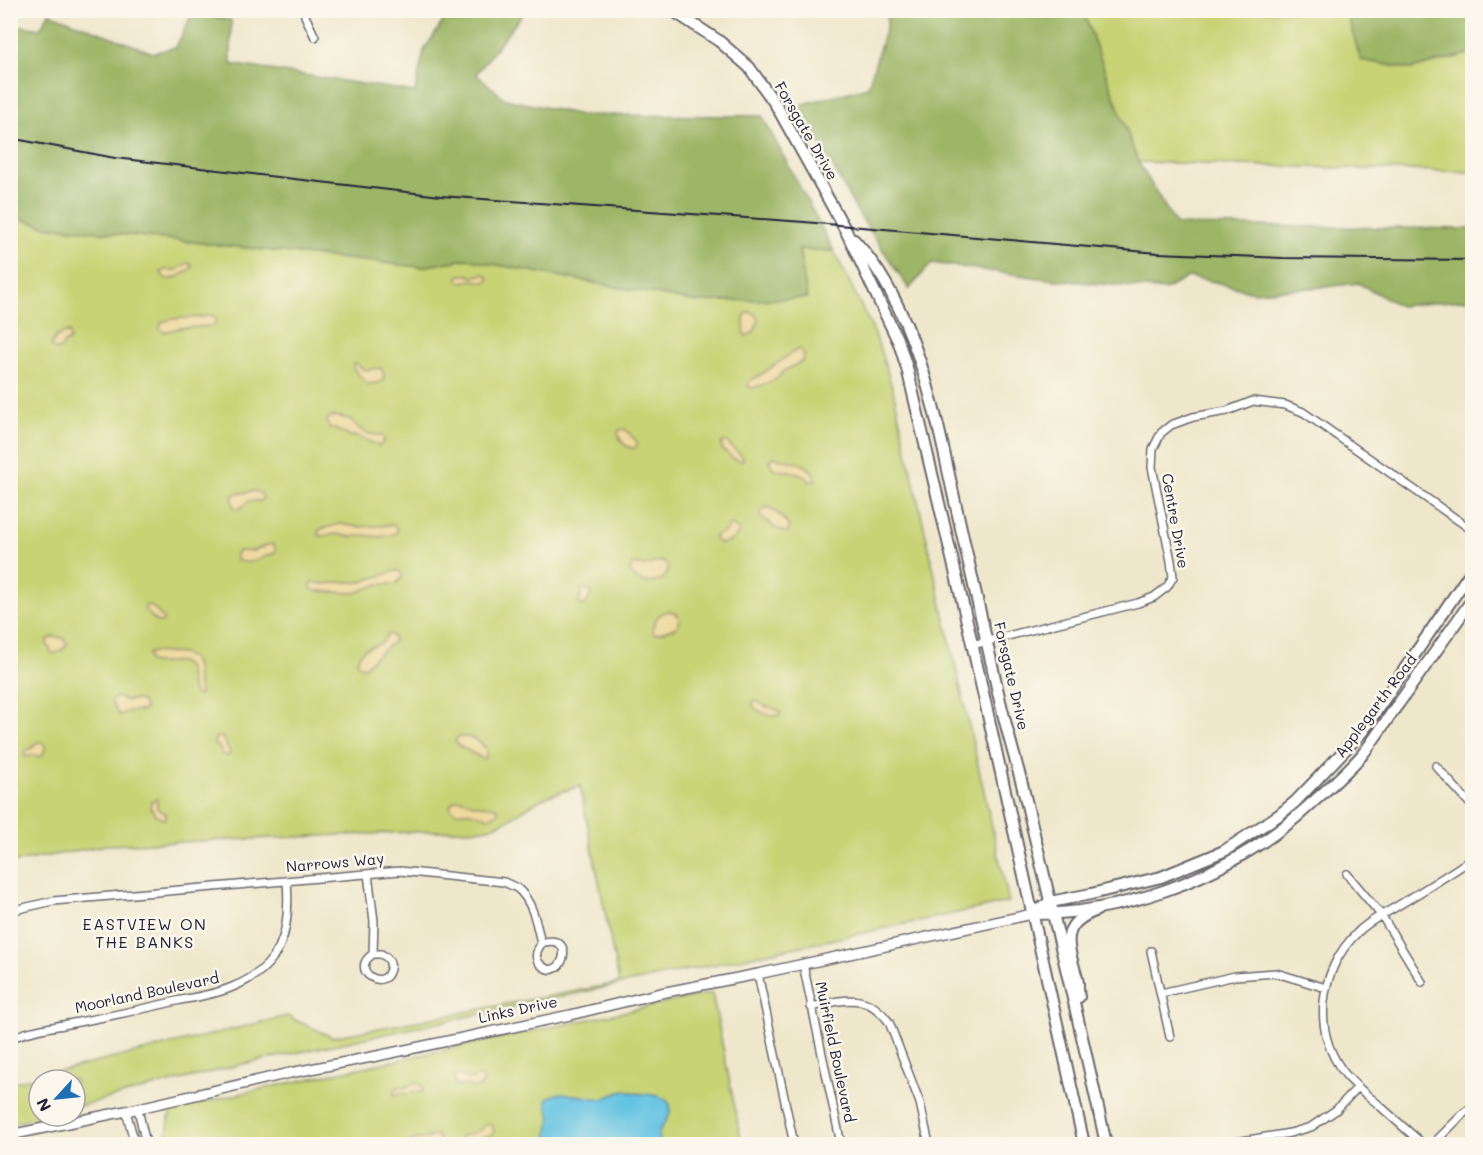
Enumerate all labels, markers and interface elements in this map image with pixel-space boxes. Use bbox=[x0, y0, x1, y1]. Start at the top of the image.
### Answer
street label: Forsgate Drive bbox=[771, 78, 843, 183]
street label: Centre Drive bbox=[1158, 472, 1194, 570]
street label: Forsgate Drive bbox=[990, 620, 1034, 732]
street label: Applegarth Road bbox=[1330, 650, 1421, 761]
street label: Narrows Way bbox=[285, 848, 385, 876]
district label: EASTVIEW ON THE BANKS bbox=[83, 913, 207, 952]
street label: Moorland Boulevard bbox=[73, 967, 221, 1017]
street label: Muirfield Boulevard bbox=[811, 979, 861, 1124]
street label: Links Drive bbox=[476, 991, 559, 1027]
north arrow bbox=[27, 1068, 87, 1128]
text: N bbox=[31, 1095, 55, 1115]

